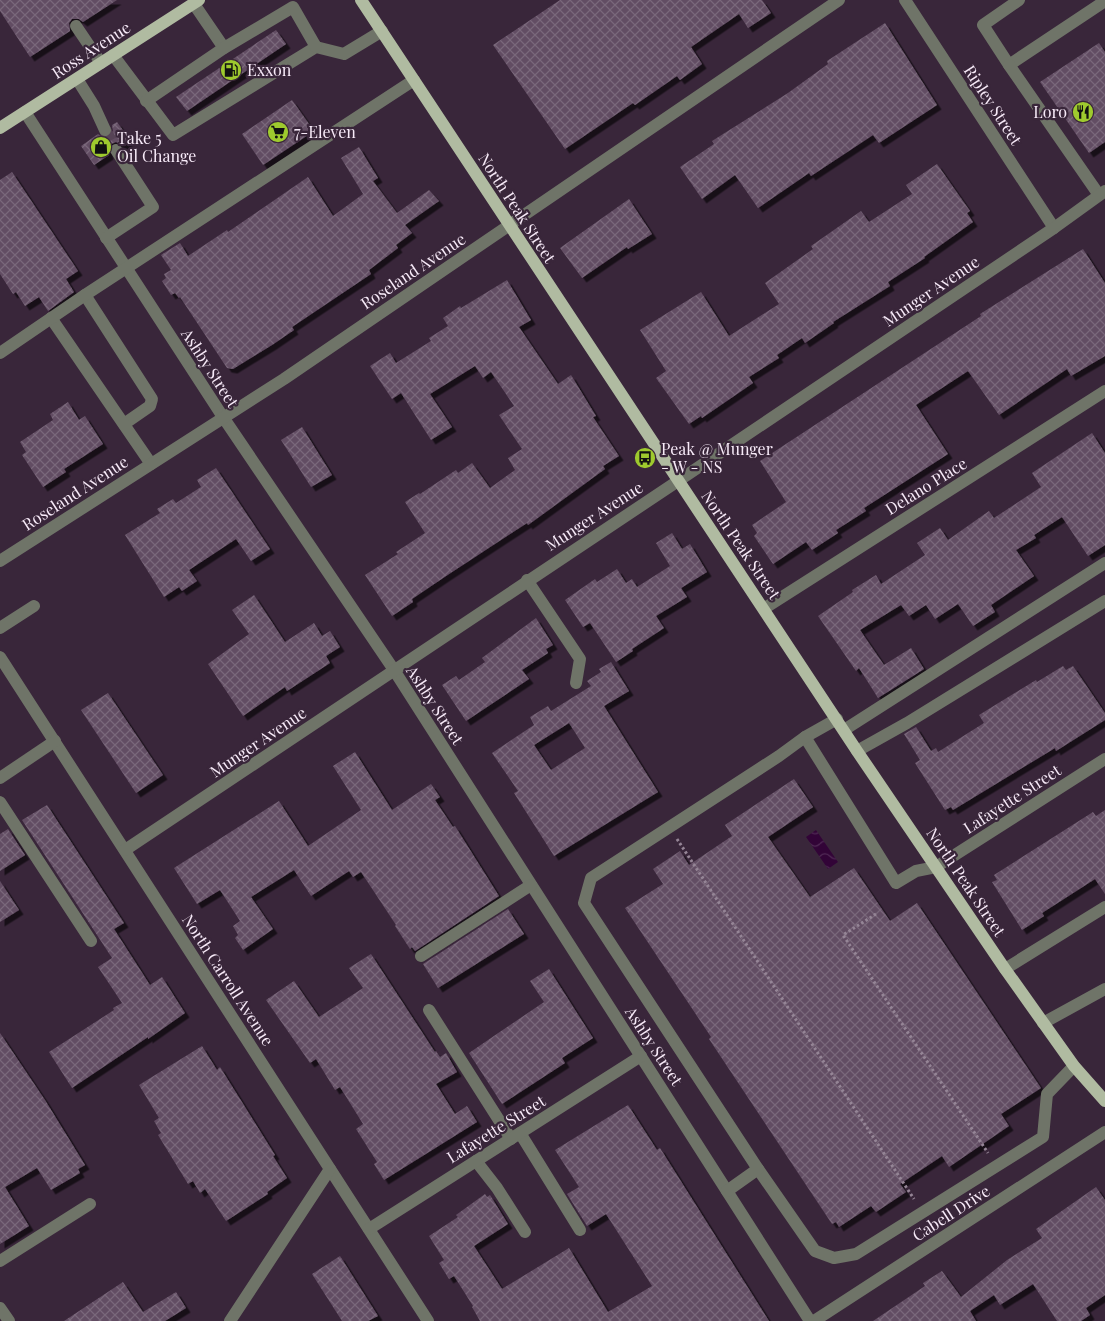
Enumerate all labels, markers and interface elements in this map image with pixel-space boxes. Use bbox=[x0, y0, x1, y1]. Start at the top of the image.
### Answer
street label: Ross Avenue bbox=[47, 16, 134, 83]
fuel station icon: Exxon bbox=[219, 58, 243, 82]
place label: Exxon bbox=[247, 59, 292, 80]
street label: Ripley Street bbox=[960, 61, 1027, 149]
restaurant icon: Loro bbox=[1071, 100, 1095, 124]
place label: Loro bbox=[1033, 101, 1067, 122]
supermarket icon: 7-Eleven bbox=[266, 120, 290, 144]
place label: 7-Eleven bbox=[294, 121, 356, 142]
place label: Take 5 Oil Change bbox=[117, 127, 196, 166]
shop icon: Take 5 Oil Change bbox=[89, 135, 113, 159]
street label: North Peak Street bbox=[474, 149, 561, 267]
street label: Roseland Avenue bbox=[356, 228, 469, 313]
street label: Munger Avenue bbox=[878, 251, 983, 331]
street label: Ashby Street bbox=[177, 323, 244, 412]
place label: Peak @ Munger - W - NS bbox=[661, 438, 773, 477]
bus stop icon: Peak @ Munger - W - NS bbox=[633, 446, 657, 470]
street label: Roseland Avenue bbox=[18, 451, 132, 535]
street label: Delano Place bbox=[881, 452, 970, 519]
street label: Munger Avenue bbox=[541, 476, 646, 555]
street label: North Peak Street bbox=[697, 486, 786, 603]
street label: Ashby Street bbox=[402, 660, 469, 749]
street label: Munger Avenue bbox=[205, 702, 310, 782]
street label: Lafayette Street bbox=[959, 759, 1065, 838]
street label: North Peak Street bbox=[922, 823, 1011, 940]
street label: North Carroll Avenue bbox=[178, 910, 279, 1050]
street label: Ashby Street bbox=[621, 1001, 688, 1090]
street label: Lafayette Street bbox=[443, 1090, 549, 1167]
street label: Cabell Drive bbox=[908, 1180, 994, 1245]

